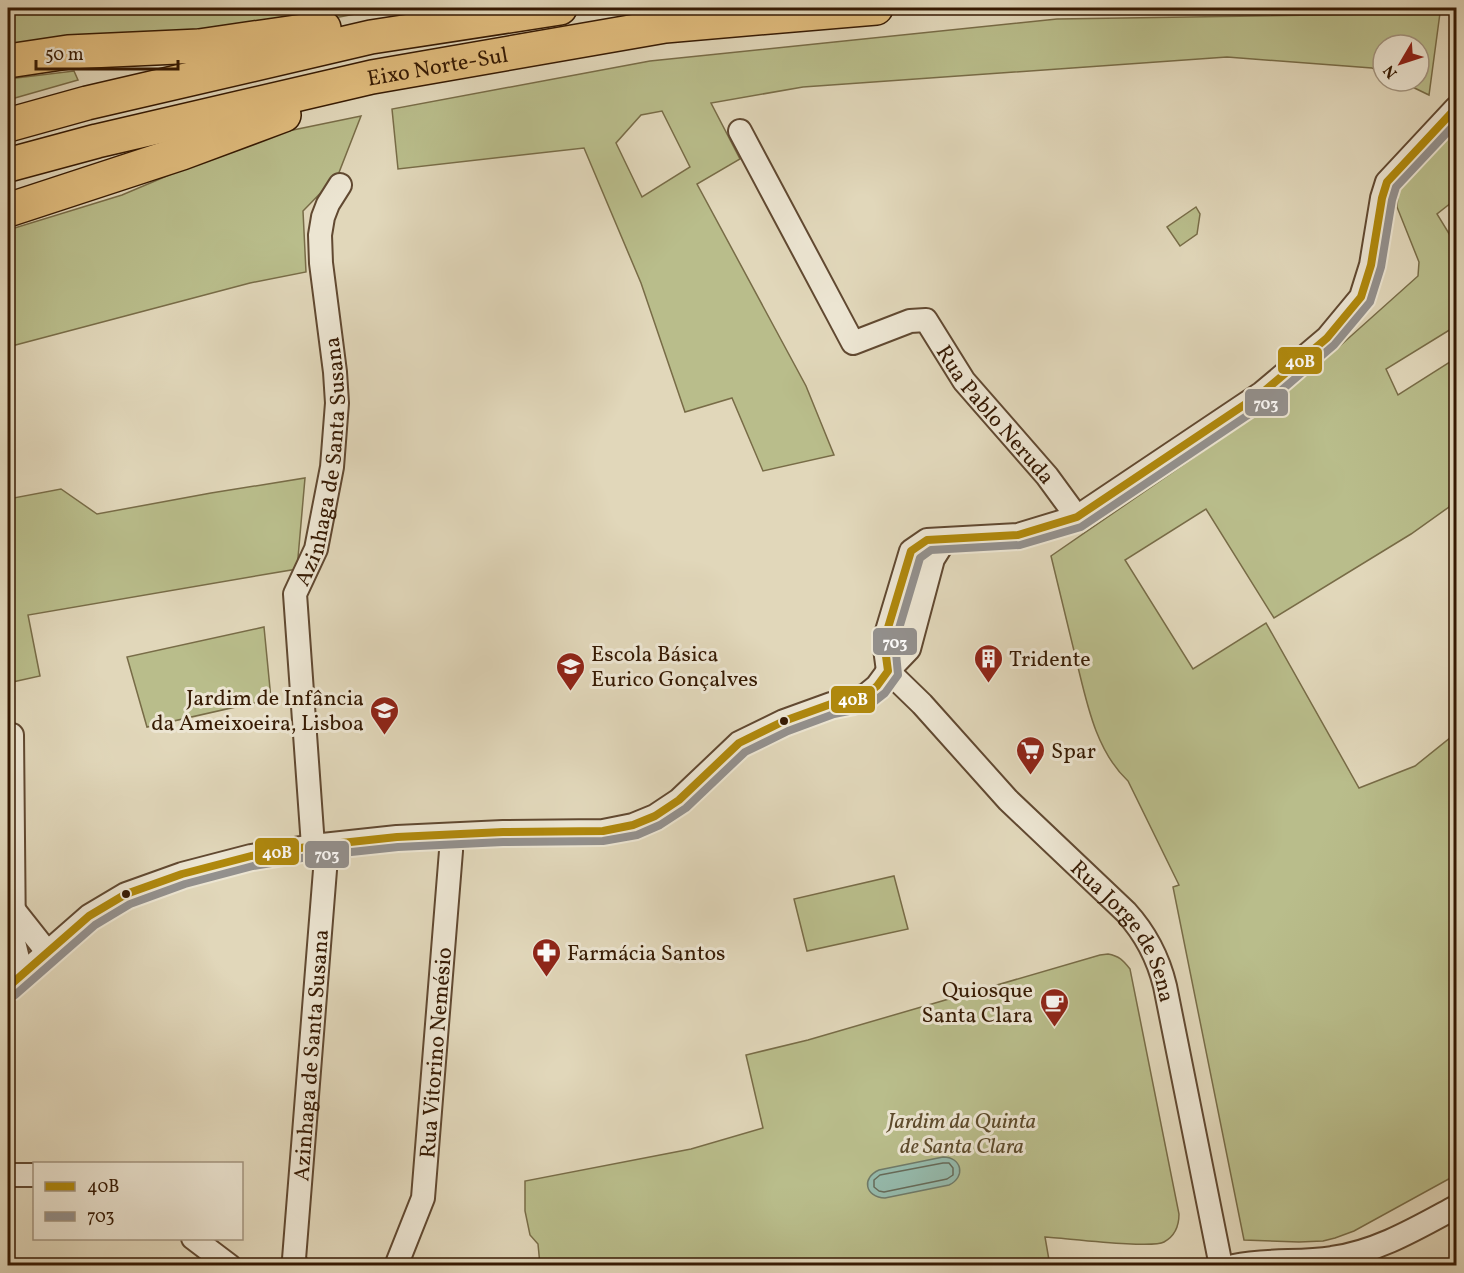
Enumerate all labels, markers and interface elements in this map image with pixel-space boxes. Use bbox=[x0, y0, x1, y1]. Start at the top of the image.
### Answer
scale bar bbox=[36, 33, 178, 71]
north arrow bbox=[1371, 33, 1431, 93]
street label: Eixo Norte-Sul bbox=[365, 41, 511, 96]
text: 50 m bbox=[45, 43, 84, 68]
text: N bbox=[1378, 59, 1403, 83]
street label: Azinhaga de Santa Susana bbox=[288, 335, 355, 592]
street label: Rua Pablo Neruda bbox=[927, 340, 1061, 492]
line badge: 40B bbox=[1277, 346, 1323, 375]
text: 40B bbox=[1285, 352, 1315, 374]
line badge: 703 bbox=[1244, 388, 1289, 417]
text: 703 bbox=[1254, 394, 1278, 416]
line badge: 703 bbox=[872, 627, 918, 656]
text: 703 bbox=[883, 633, 907, 655]
place label: Escola Básica Eurico Gonçalves bbox=[591, 640, 758, 696]
building icon: Tridente bbox=[972, 642, 1004, 684]
place label: Tridente bbox=[1009, 645, 1091, 676]
school or university icon: Escola Básica Eurico Gonçalves bbox=[554, 650, 586, 692]
place label: Jardim de Infância da Ameixoeira, Lisboa bbox=[151, 684, 364, 740]
line badge: 40B bbox=[830, 685, 876, 714]
text: 40B bbox=[838, 690, 868, 712]
school or university icon: Jardim de Infância da Ameixoeira, Lisboa bbox=[369, 694, 401, 736]
unlabelled marker bbox=[778, 715, 790, 727]
supermarket icon: Spar bbox=[1014, 734, 1046, 776]
place label: Spar bbox=[1051, 737, 1096, 768]
line badge: 40B bbox=[254, 837, 300, 866]
line badge: 703 bbox=[304, 840, 350, 869]
text: 40B bbox=[262, 843, 292, 865]
text: 703 bbox=[315, 845, 339, 867]
street label: Rua Jorge de Sena bbox=[1062, 854, 1181, 1005]
unlabelled marker bbox=[120, 888, 132, 900]
street label: Azinhaga de Santa Susana bbox=[287, 928, 338, 1183]
pharmacy icon: Farmácia Santos bbox=[530, 936, 562, 978]
place label: Farmácia Santos bbox=[567, 939, 726, 970]
street label: Rua Vitorino Nemésio bbox=[413, 946, 461, 1160]
place label: Quiosque Santa Clara bbox=[922, 976, 1033, 1032]
cafe icon: Quiosque Santa Clara bbox=[1038, 986, 1070, 1028]
park label: Jardim da Quinta de Santa Clara bbox=[886, 1107, 1036, 1163]
legend bbox=[33, 1162, 243, 1240]
text: 40B bbox=[87, 1175, 119, 1200]
text: 703 bbox=[87, 1205, 115, 1230]

